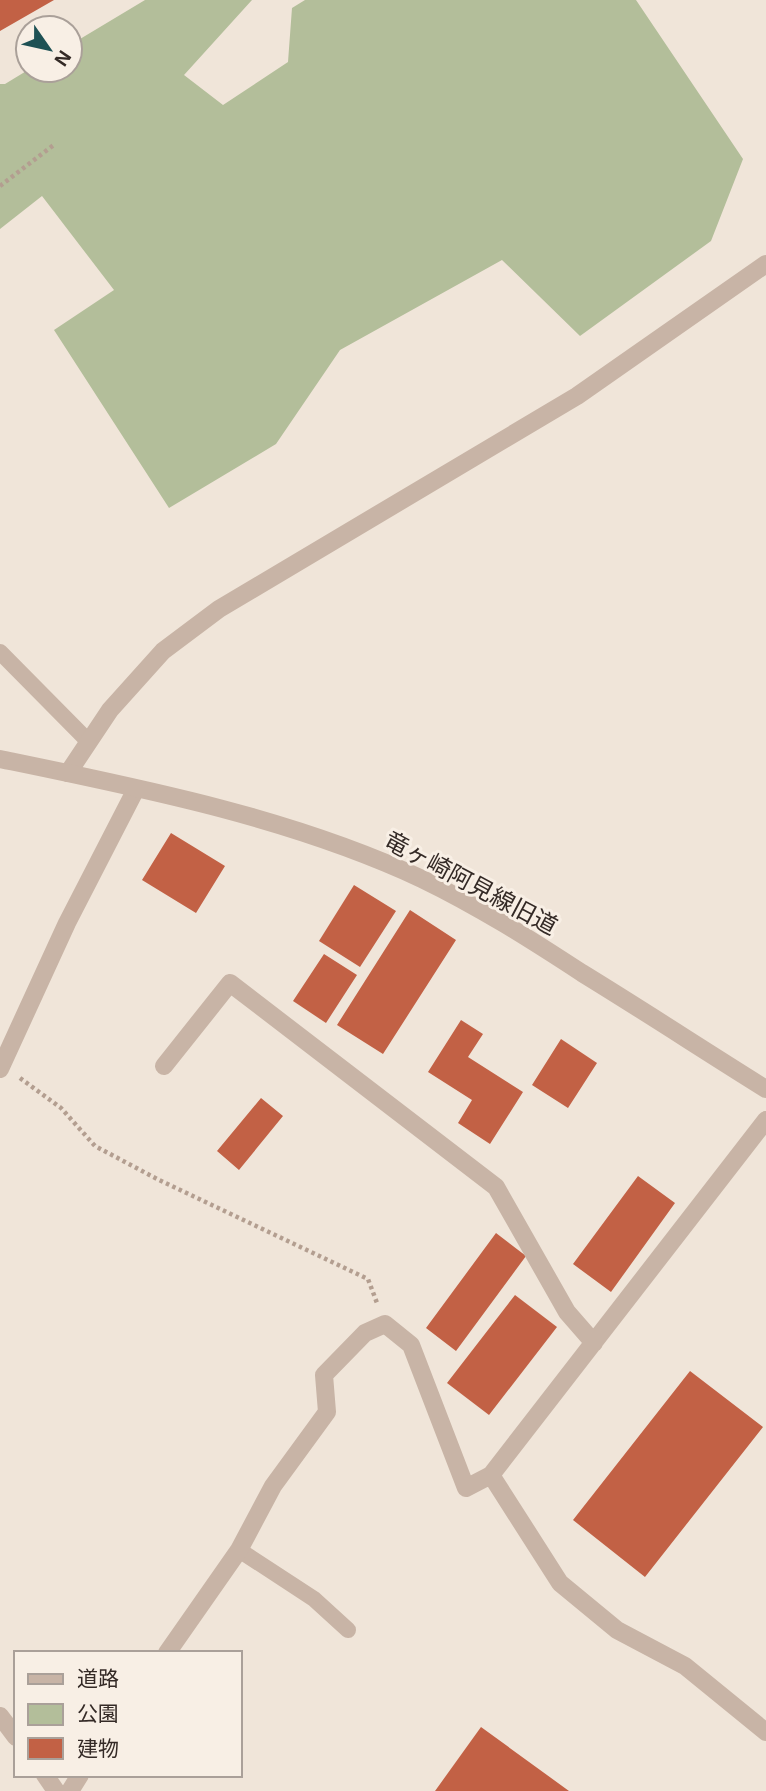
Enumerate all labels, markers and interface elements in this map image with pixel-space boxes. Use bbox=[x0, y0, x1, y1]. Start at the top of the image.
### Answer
north arrow bbox=[14, 14, 84, 84]
text: N bbox=[50, 47, 75, 70]
street label: 竜ヶ崎阿見線旧道 bbox=[380, 826, 562, 940]
legend bbox=[14, 1651, 242, 1777]
text: 道路 bbox=[77, 1667, 119, 1690]
text: 公園 bbox=[77, 1702, 119, 1725]
text: 建物 bbox=[77, 1737, 119, 1760]

